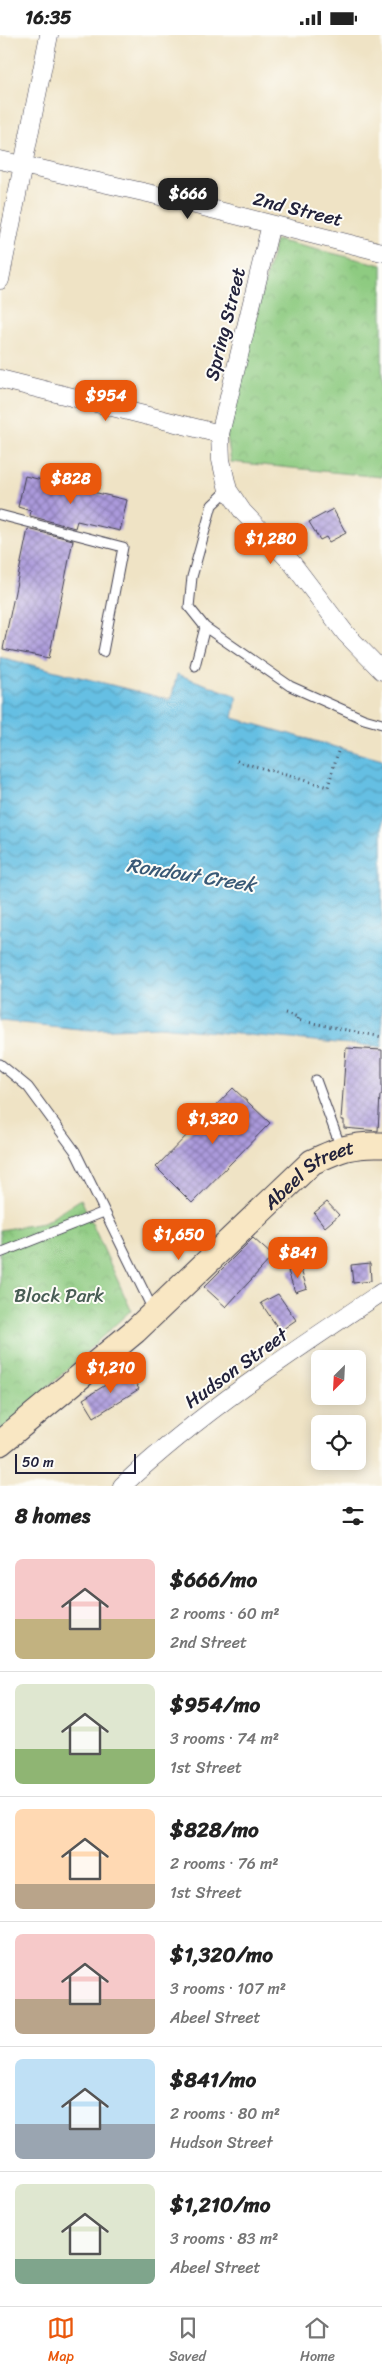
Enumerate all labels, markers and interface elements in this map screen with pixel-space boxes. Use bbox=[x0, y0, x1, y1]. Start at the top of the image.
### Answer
text: 16:35 bbox=[25, 1, 72, 34]
pin: $666 bbox=[158, 177, 218, 220]
text: $666 bbox=[169, 179, 207, 208]
street label: 2nd Street bbox=[250, 182, 346, 236]
street label: Spring Street bbox=[195, 264, 255, 384]
pin: $954 bbox=[76, 379, 136, 422]
text: $954 bbox=[86, 381, 126, 410]
pin: $828 bbox=[41, 463, 101, 505]
text: $828 bbox=[51, 464, 91, 493]
pin: $1,280 bbox=[230, 523, 312, 565]
text: $1,280 bbox=[246, 524, 296, 553]
water label: Rondout Creek bbox=[124, 848, 260, 903]
pin: $1,320 bbox=[172, 1103, 254, 1145]
text: $1,320 bbox=[188, 1104, 238, 1133]
street label: Abeel Street bbox=[254, 1130, 357, 1218]
pin: $1,650 bbox=[138, 1219, 220, 1261]
text: $1,650 bbox=[154, 1220, 204, 1249]
pin: $841 bbox=[268, 1237, 328, 1279]
text: $841 bbox=[279, 1238, 317, 1267]
park label: Block Park bbox=[14, 1279, 104, 1312]
street label: Hudson Street bbox=[177, 1318, 296, 1417]
north arrow bbox=[311, 1350, 366, 1405]
map controls bbox=[311, 1350, 366, 1470]
pin: $1,210 bbox=[70, 1351, 152, 1394]
text: $1,210 bbox=[87, 1353, 135, 1382]
button: locate bbox=[311, 1415, 366, 1470]
text: 50 m bbox=[22, 1450, 54, 1475]
scale bar bbox=[15, 1451, 136, 1474]
text: 8 homes bbox=[15, 1497, 90, 1535]
icon: filters bbox=[339, 1502, 367, 1530]
text: $666/mo bbox=[170, 1561, 257, 1599]
icon: home bbox=[55, 1579, 115, 1639]
text: 2 rooms · 60 m² bbox=[170, 1599, 280, 1628]
text: 2nd Street bbox=[170, 1628, 247, 1657]
text: $954/mo bbox=[170, 1686, 260, 1724]
icon: home bbox=[55, 1704, 115, 1764]
text: 3 rooms · 74 m² bbox=[170, 1724, 279, 1753]
text: 1st Street bbox=[170, 1753, 242, 1782]
text: $828/mo bbox=[170, 1811, 259, 1849]
icon: home bbox=[55, 1829, 115, 1889]
text: 2 rooms · 76 m² bbox=[170, 1849, 279, 1878]
text: 1st Street bbox=[170, 1878, 242, 1907]
text: $1,320/mo bbox=[170, 1936, 273, 1974]
icon: home bbox=[55, 1954, 115, 2014]
text: 3 rooms · 107 m² bbox=[170, 1974, 286, 2003]
text: Abeel Street bbox=[170, 2003, 260, 2032]
text: $841/mo bbox=[170, 2061, 256, 2099]
icon: home bbox=[55, 2079, 115, 2139]
text: 2 rooms · 80 m² bbox=[170, 2099, 280, 2128]
text: Hudson Street bbox=[170, 2128, 273, 2157]
text: $1,210/mo bbox=[170, 2186, 270, 2224]
icon: home bbox=[55, 2204, 115, 2264]
text: 3 rooms · 83 m² bbox=[170, 2224, 278, 2253]
text: Abeel Street bbox=[170, 2253, 260, 2282]
tab: Map bbox=[47, 2314, 75, 2369]
tab: Saved bbox=[169, 2314, 206, 2369]
tab: Home bbox=[300, 2314, 335, 2369]

